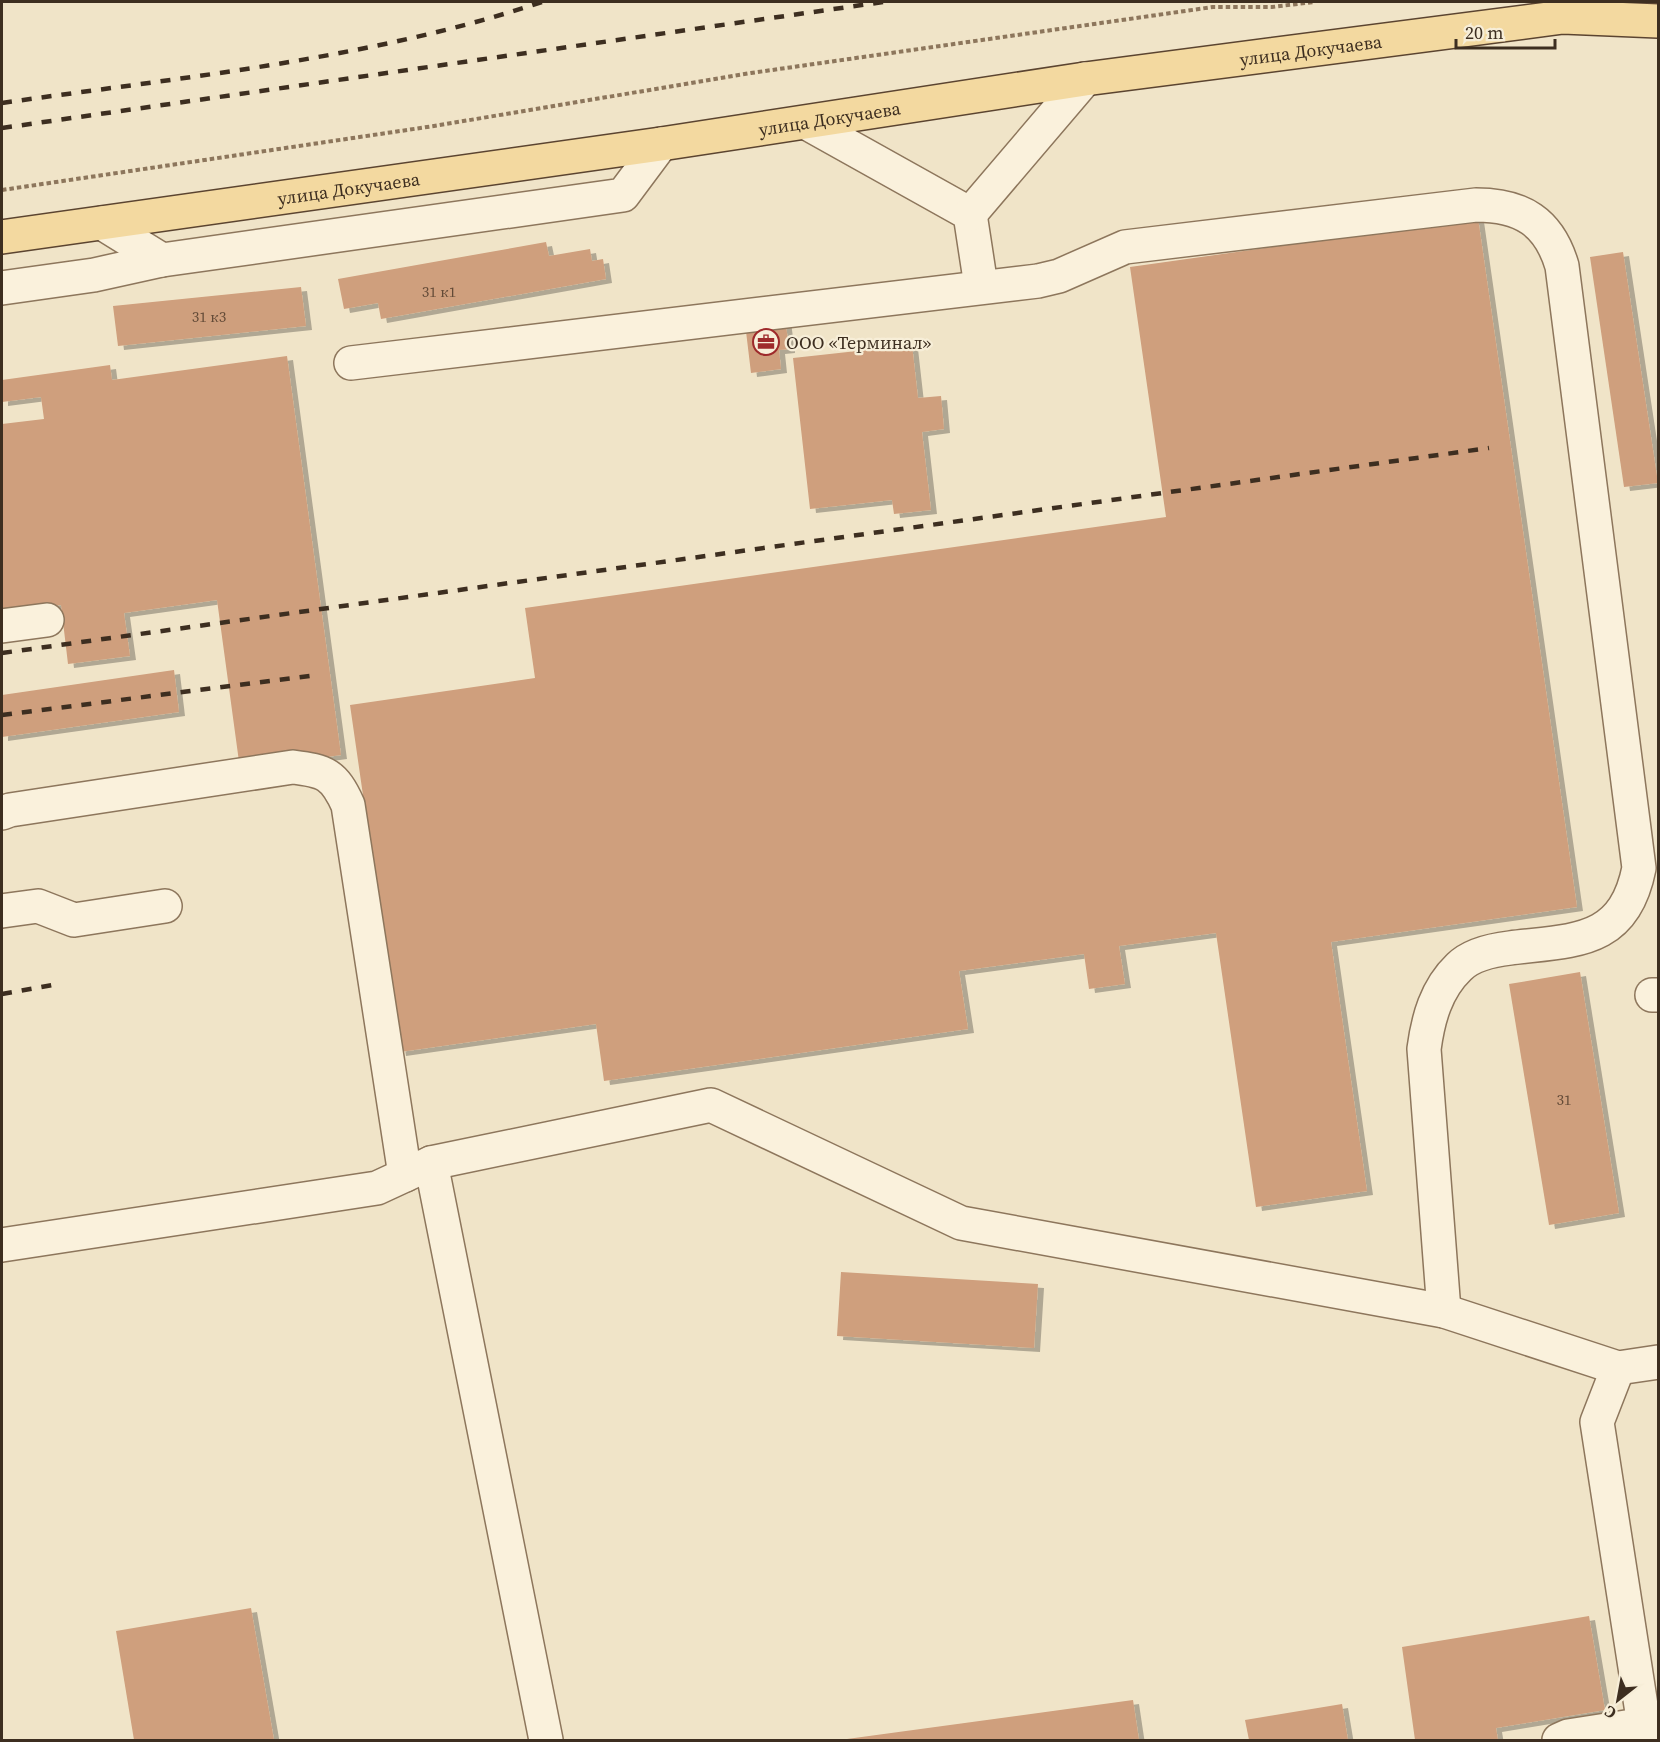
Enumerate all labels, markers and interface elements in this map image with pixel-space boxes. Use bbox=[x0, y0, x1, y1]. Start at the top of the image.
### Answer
scale bar bbox=[1456, 12, 1555, 50]
text: 20 m bbox=[1465, 20, 1503, 45]
street label: улица Докучаева bbox=[1238, 28, 1384, 71]
street label: улица Докучаева bbox=[757, 95, 903, 141]
street label: улица Докучаева bbox=[276, 166, 422, 210]
house number: 31 к1 bbox=[422, 281, 456, 302]
house number: 31 к3 bbox=[192, 306, 226, 327]
office icon: ООО «Терминал» bbox=[751, 327, 781, 357]
place label: ООО «Терминал» bbox=[786, 330, 932, 355]
house number: 31 bbox=[1556, 1089, 1572, 1110]
north arrow bbox=[1588, 1670, 1648, 1730]
text: С bbox=[1600, 1701, 1620, 1725]

